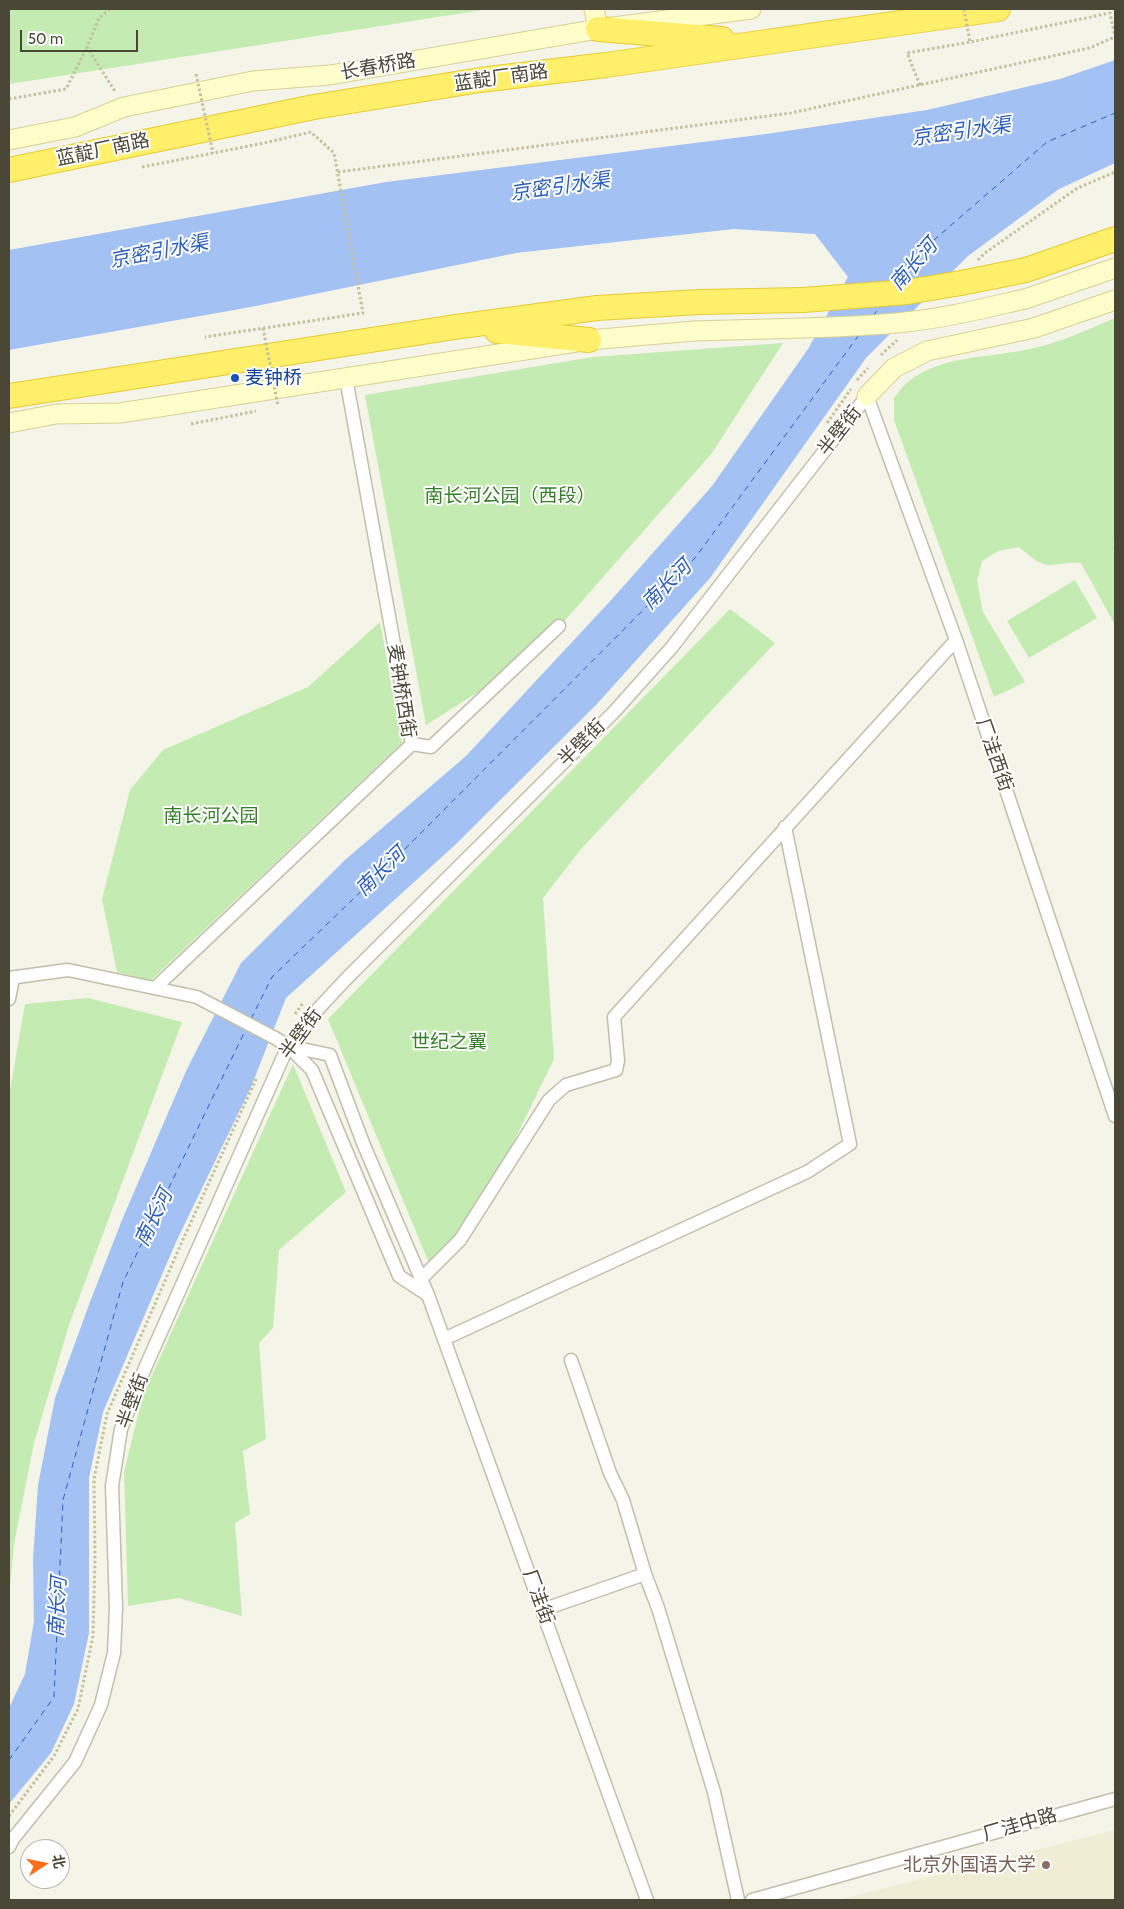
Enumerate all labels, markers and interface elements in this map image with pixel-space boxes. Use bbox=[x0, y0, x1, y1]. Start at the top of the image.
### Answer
scale bar bbox=[22, 20, 140, 52]
text: 50 m bbox=[28, 30, 63, 48]
street label: 长春桥路 bbox=[339, 49, 417, 85]
street label: 蓝靛厂南路 bbox=[452, 60, 550, 96]
water label: 京密引水渠 bbox=[910, 113, 1012, 151]
street label: 蓝靛厂南路 bbox=[54, 129, 152, 171]
water label: 京密引水渠 bbox=[509, 168, 611, 206]
water label: 京密引水渠 bbox=[108, 231, 210, 273]
water label: 南长河 bbox=[885, 234, 943, 296]
place label: 麦钟桥 bbox=[245, 367, 302, 389]
marker: 麦钟桥 bbox=[229, 372, 241, 384]
street label: 半壁街 bbox=[813, 402, 867, 460]
park label: 南长河公园（西段） bbox=[425, 485, 595, 507]
water label: 南长河 bbox=[637, 555, 697, 615]
street label: 麦钟桥西街 bbox=[382, 642, 420, 740]
street label: 半壁街 bbox=[554, 715, 610, 771]
street label: 厂洼西街 bbox=[971, 715, 1017, 795]
park label: 南长河公园 bbox=[164, 805, 258, 827]
water label: 南长河 bbox=[351, 843, 411, 901]
street label: 半壁街 bbox=[275, 1004, 327, 1064]
park label: 世纪之翼 bbox=[411, 1031, 487, 1053]
water label: 南长河 bbox=[130, 1186, 178, 1250]
street label: 半壁街 bbox=[113, 1370, 153, 1432]
street label: 厂洼街 bbox=[518, 1566, 558, 1628]
water label: 南长河 bbox=[44, 1576, 72, 1638]
street label: 厂洼中路 bbox=[980, 1804, 1060, 1846]
north arrow bbox=[20, 1839, 70, 1889]
text: 北 bbox=[49, 1853, 69, 1870]
place label: 北京外国语大学 bbox=[903, 1854, 1036, 1876]
marker: 北京外国语大学 bbox=[1040, 1859, 1052, 1871]

